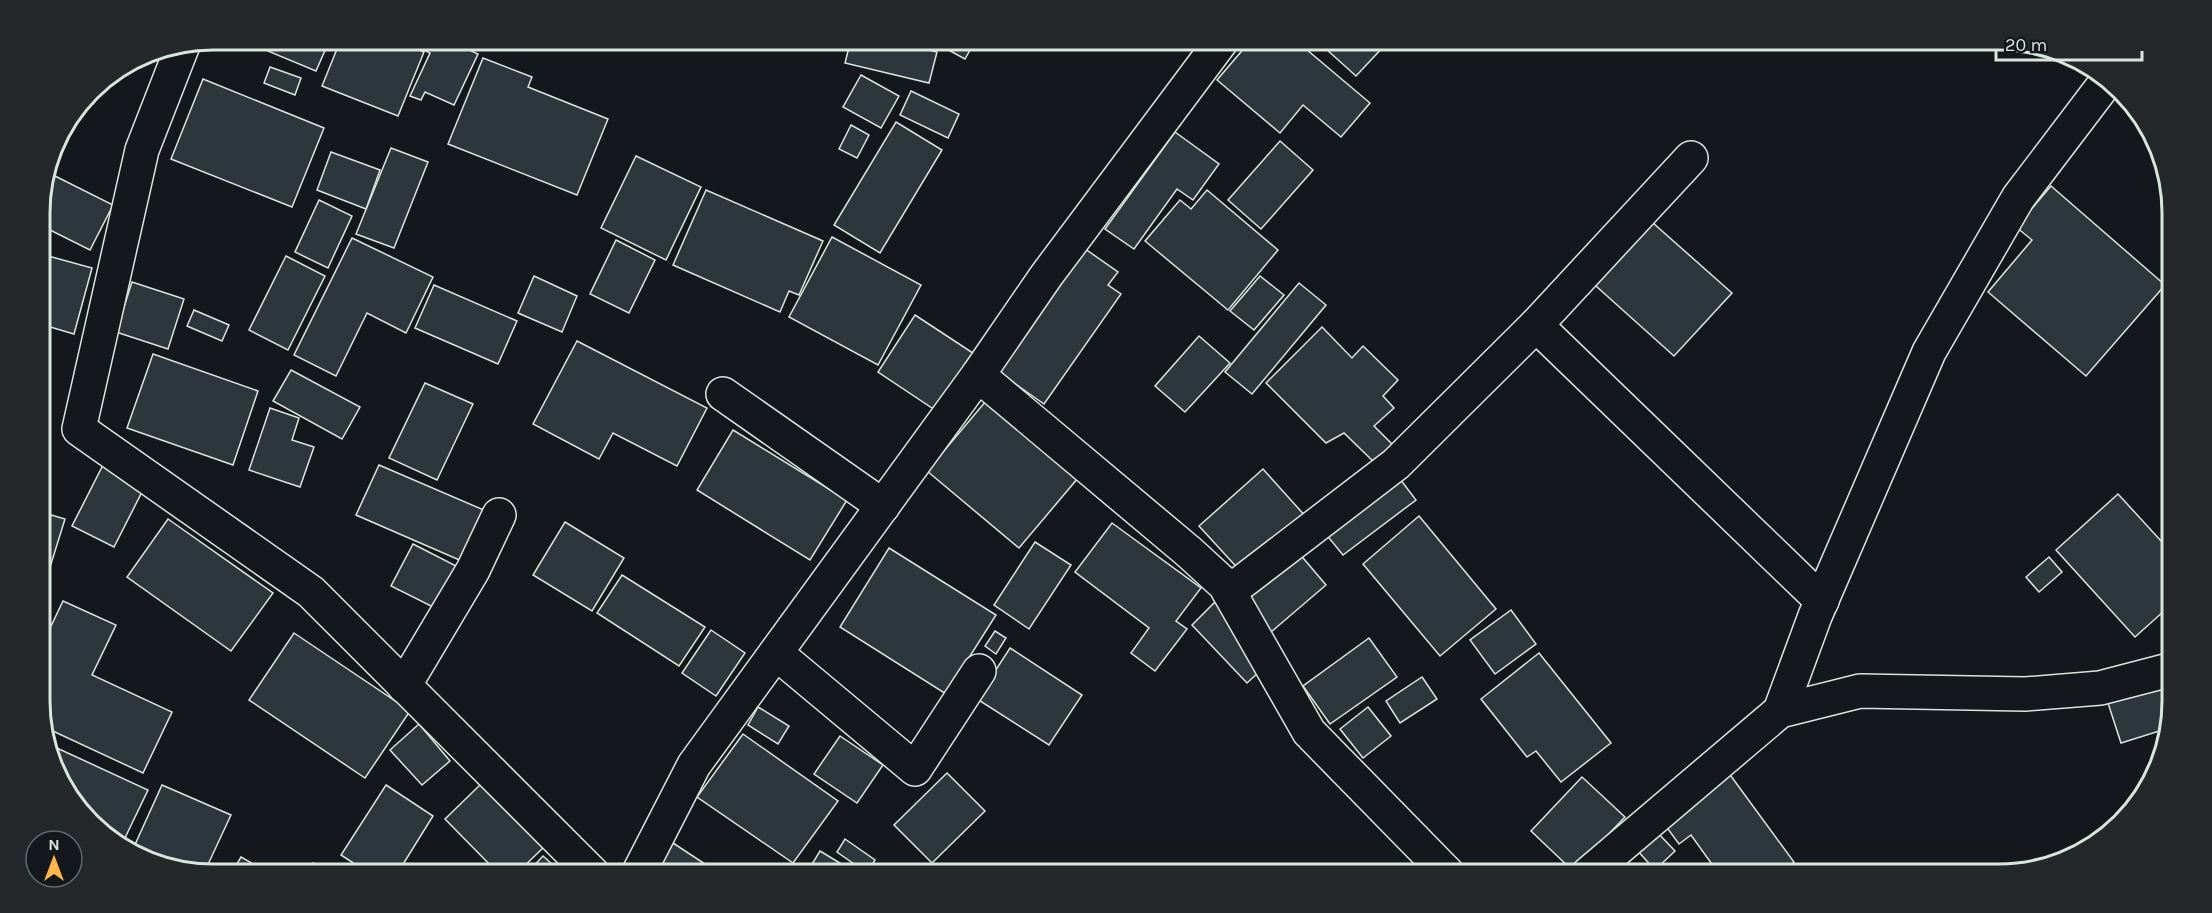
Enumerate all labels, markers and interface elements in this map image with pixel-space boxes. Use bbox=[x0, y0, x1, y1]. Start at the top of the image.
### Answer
scale bar bbox=[1996, 24, 2142, 62]
text: 20 m bbox=[2005, 34, 2047, 56]
north arrow bbox=[24, 829, 84, 889]
text: N bbox=[48, 835, 60, 854]

